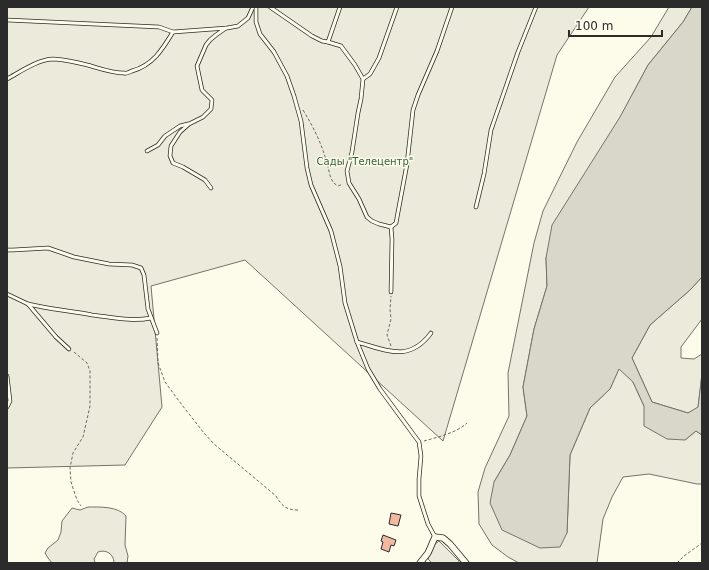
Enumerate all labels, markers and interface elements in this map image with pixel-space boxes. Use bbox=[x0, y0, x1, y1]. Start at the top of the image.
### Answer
scale bar bbox=[569, 12, 662, 38]
text: 100 m bbox=[575, 19, 613, 33]
park label: Сады "Телецентр" bbox=[317, 156, 413, 167]

